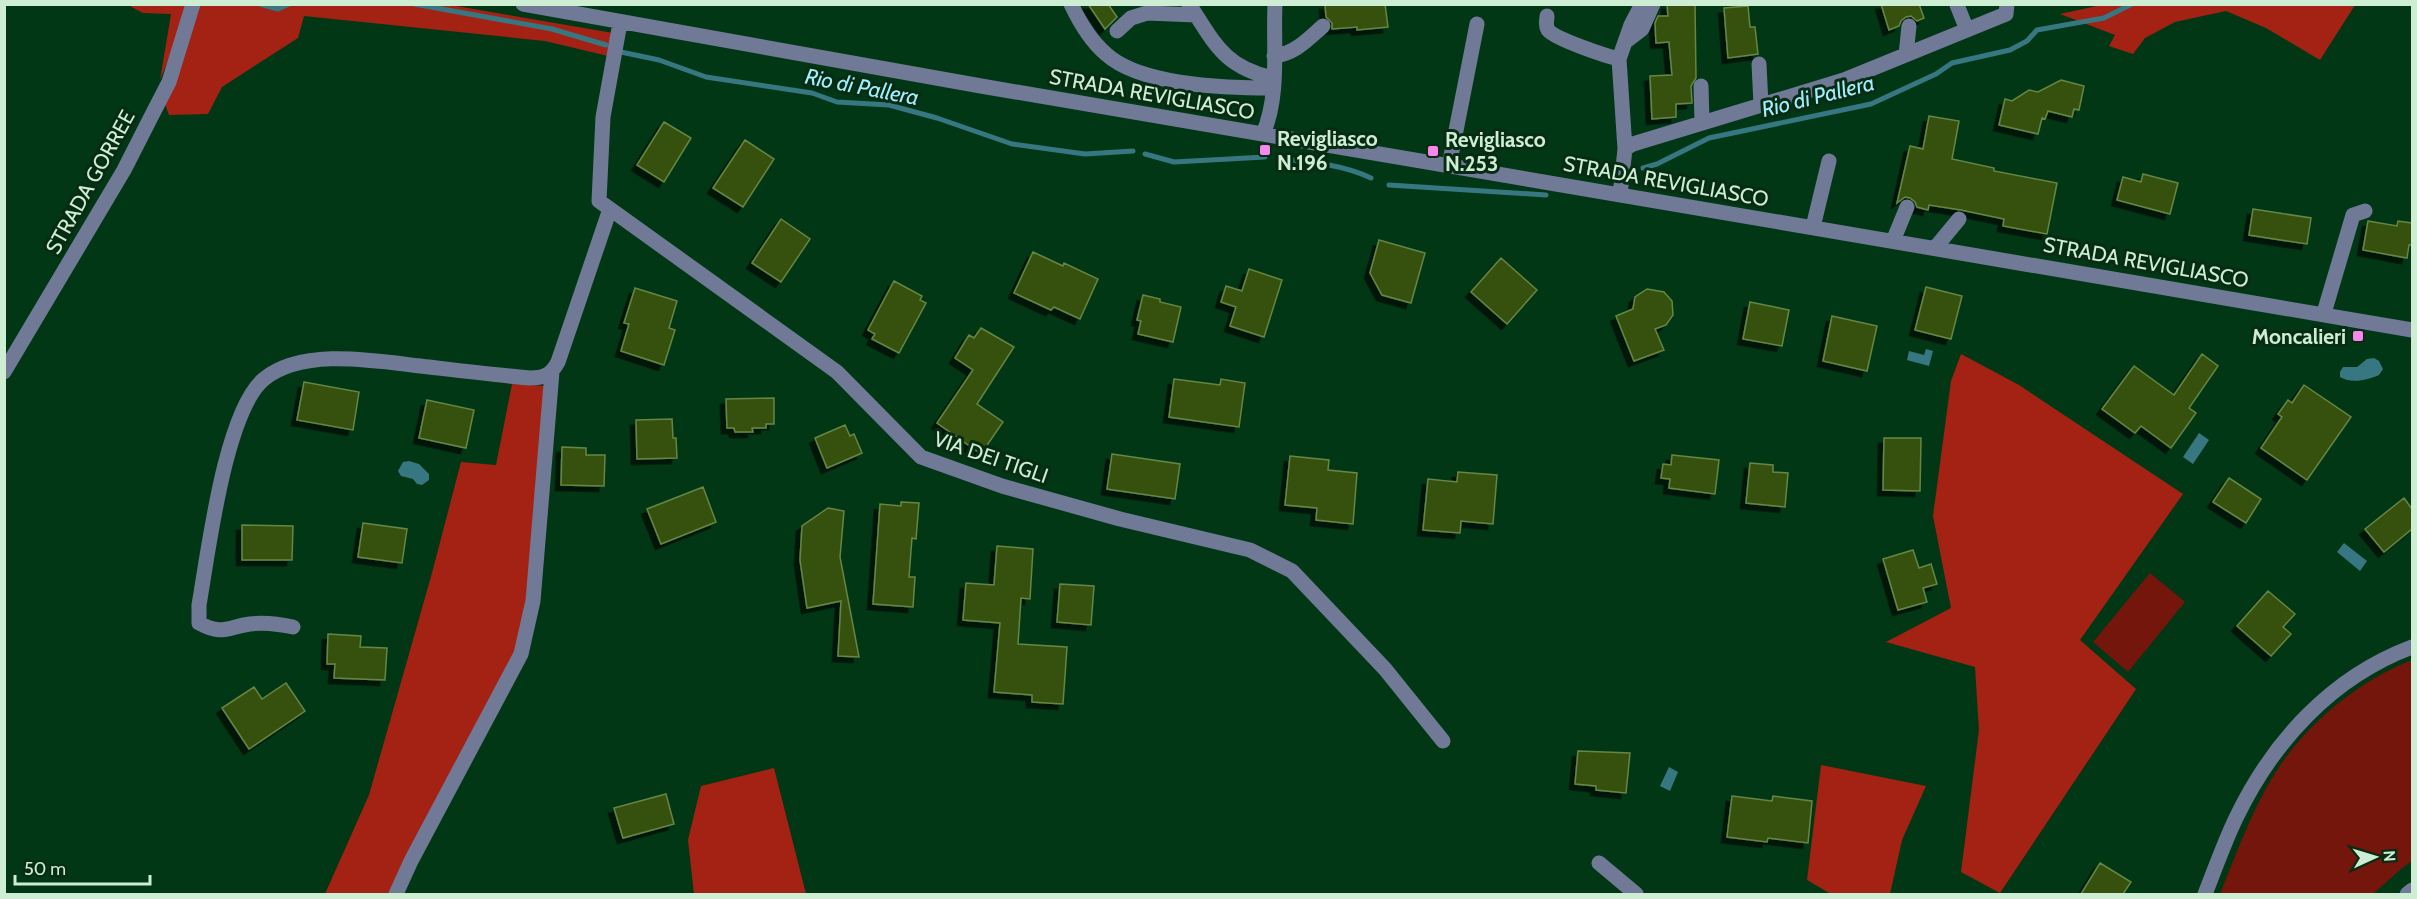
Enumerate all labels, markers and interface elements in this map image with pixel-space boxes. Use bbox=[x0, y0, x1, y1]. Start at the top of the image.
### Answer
water label: Rio di Pallera bbox=[803, 63, 921, 111]
street label: STRADA REVIGLIASCO bbox=[1047, 64, 1257, 124]
water label: Rio di Pallera bbox=[1759, 69, 1877, 123]
street label: STRADA GORREE bbox=[40, 106, 140, 258]
place label: Revigliasco N.196 bbox=[1277, 126, 1378, 175]
place label: Revigliasco N.253 bbox=[1445, 127, 1546, 176]
marker: Revigliasco N.196 bbox=[1258, 143, 1272, 157]
marker: Revigliasco N.253 bbox=[1426, 144, 1440, 158]
street label: STRADA REVIGLIASCO bbox=[1561, 151, 1771, 211]
street label: STRADA REVIGLIASCO bbox=[2041, 232, 2251, 292]
place label: Moncalieri bbox=[2252, 324, 2346, 349]
marker: Moncalieri bbox=[2351, 329, 2365, 343]
street label: VIA DEI TIGLI bbox=[931, 426, 1051, 488]
north arrow bbox=[2345, 827, 2405, 887]
scale bar bbox=[15, 848, 150, 886]
text: N bbox=[2380, 850, 2399, 862]
text: 50 m bbox=[24, 858, 66, 880]

